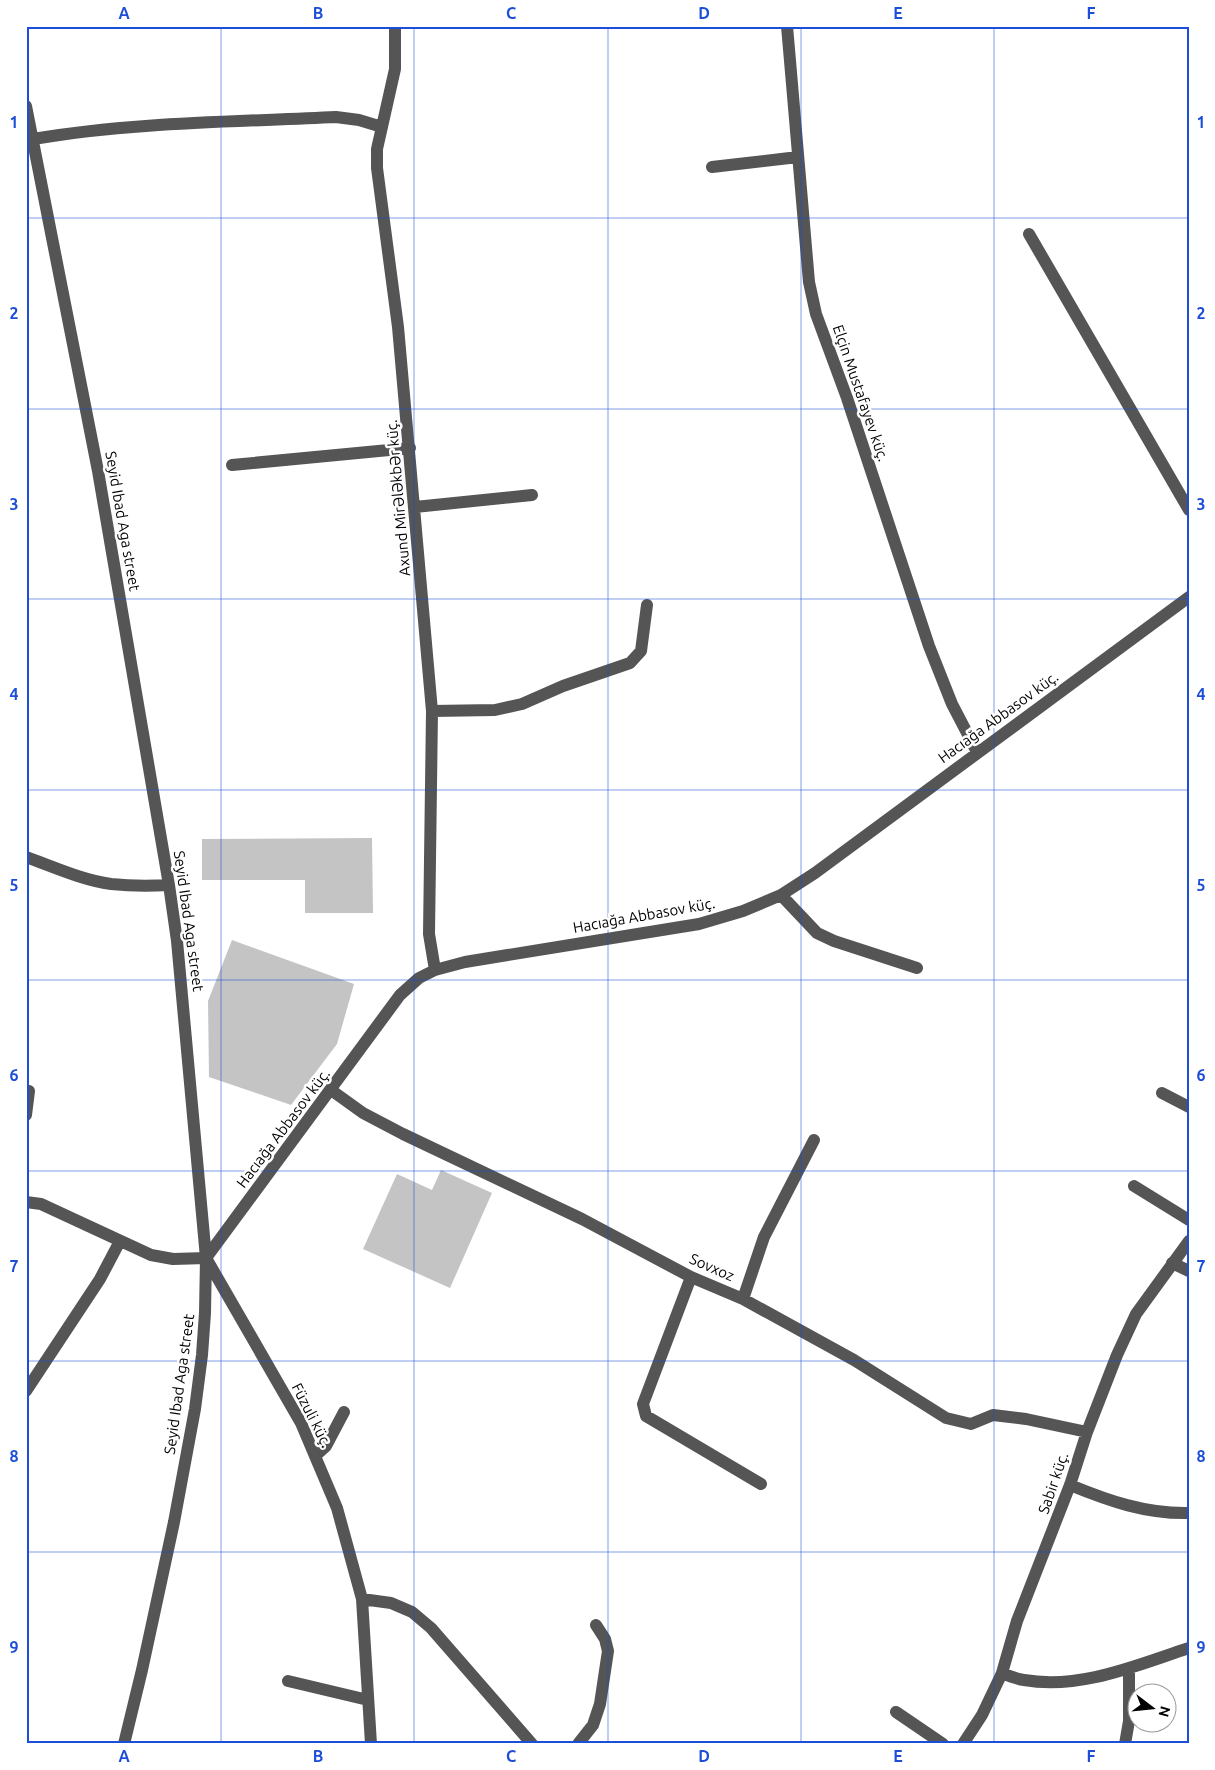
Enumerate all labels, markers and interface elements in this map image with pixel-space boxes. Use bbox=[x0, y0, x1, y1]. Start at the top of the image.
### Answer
text: A bbox=[118, 4, 130, 22]
text: B bbox=[313, 4, 323, 22]
text: C bbox=[506, 4, 516, 22]
text: D bbox=[698, 4, 710, 22]
text: E bbox=[893, 4, 903, 22]
text: F bbox=[1087, 4, 1096, 22]
text: 1 bbox=[9, 113, 19, 131]
text: 1 bbox=[1196, 113, 1206, 131]
text: 2 bbox=[9, 304, 19, 322]
text: 2 bbox=[1196, 304, 1206, 322]
street label: Elçin Mustafayev küç. bbox=[830, 323, 892, 463]
street label: Axund Mirələkbər küç. bbox=[383, 419, 413, 577]
street label: Seyid Ibad Aga street bbox=[102, 450, 144, 592]
text: 3 bbox=[9, 495, 19, 513]
text: 3 bbox=[1196, 495, 1206, 513]
street label: Hacıağa Abbasov küç. bbox=[935, 668, 1061, 766]
text: 4 bbox=[9, 685, 19, 703]
text: 4 bbox=[1196, 685, 1206, 703]
street label: Seyid Ibad Aga street bbox=[171, 850, 207, 992]
text: 5 bbox=[9, 876, 19, 894]
text: 5 bbox=[1196, 876, 1206, 894]
street label: Hacıağa Abbasov küç. bbox=[571, 894, 717, 936]
street label: Hacıağa Abbasov küç. bbox=[233, 1065, 333, 1191]
text: 6 bbox=[9, 1066, 19, 1084]
text: 6 bbox=[1196, 1066, 1206, 1084]
street label: Sovxoz bbox=[687, 1250, 737, 1284]
text: 7 bbox=[9, 1257, 19, 1275]
text: 7 bbox=[1196, 1257, 1206, 1275]
street label: Seyid Ibad Aga street bbox=[161, 1313, 197, 1455]
street label: Füzuli küç. bbox=[289, 1380, 335, 1450]
text: 8 bbox=[9, 1447, 19, 1465]
text: 8 bbox=[1196, 1447, 1206, 1465]
street label: Sabir küç. bbox=[1035, 1450, 1071, 1516]
text: 9 bbox=[9, 1638, 19, 1656]
text: 9 bbox=[1196, 1638, 1206, 1656]
north arrow bbox=[1128, 1682, 1178, 1732]
text: N bbox=[1155, 1704, 1174, 1719]
text: A bbox=[118, 1747, 130, 1765]
text: B bbox=[313, 1747, 323, 1765]
text: C bbox=[506, 1747, 516, 1765]
text: D bbox=[698, 1747, 710, 1765]
text: E bbox=[893, 1747, 903, 1765]
text: F bbox=[1087, 1747, 1096, 1765]

